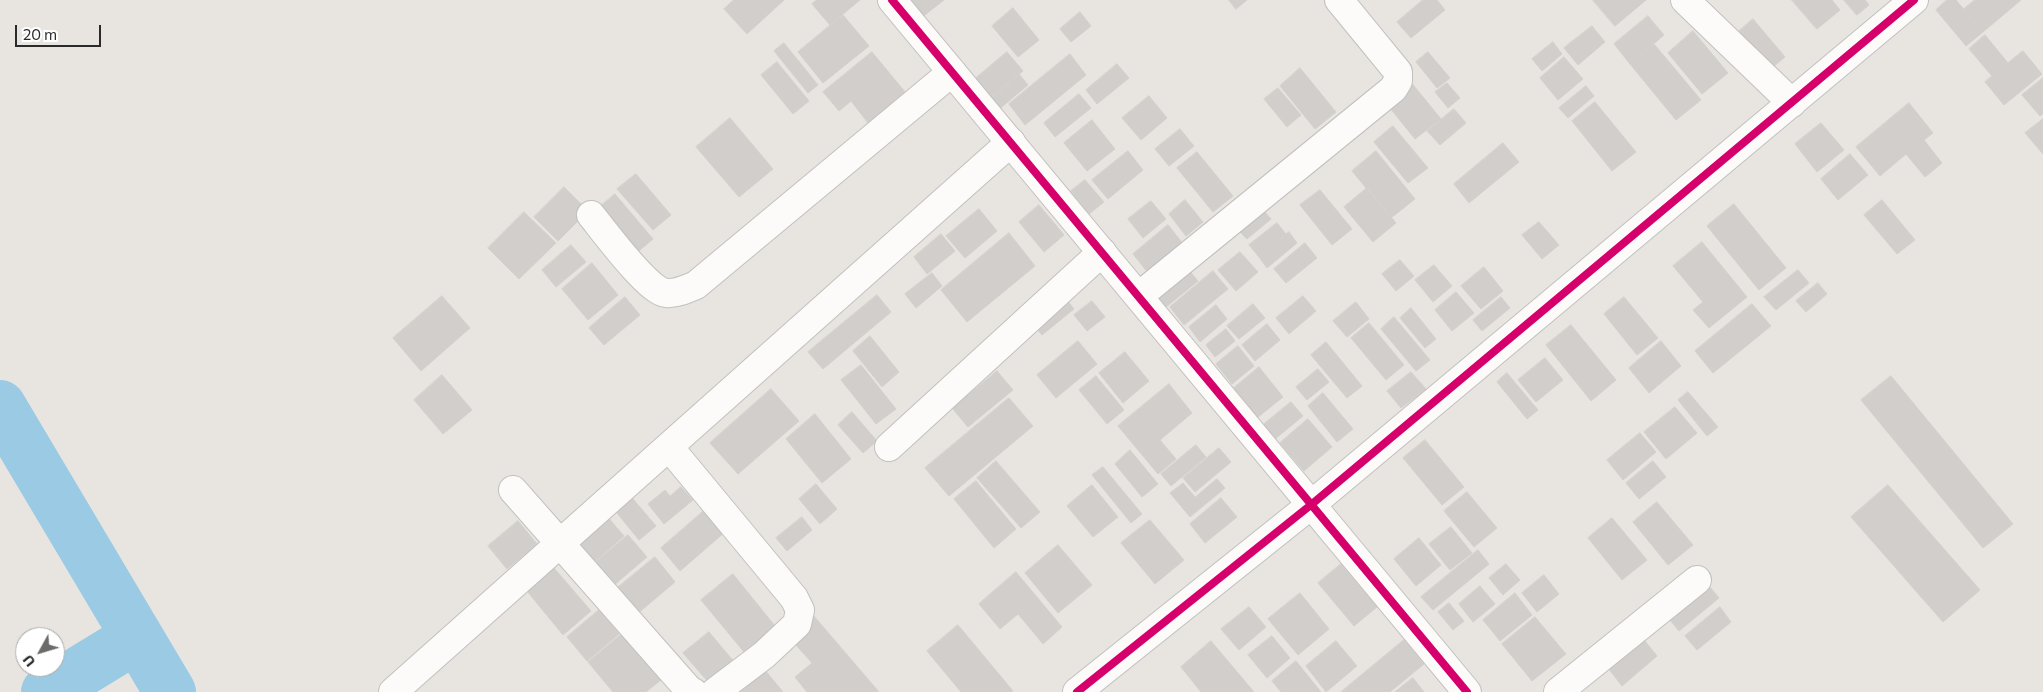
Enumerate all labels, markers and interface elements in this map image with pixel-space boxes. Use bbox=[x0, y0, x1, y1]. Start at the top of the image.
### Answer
scale bar bbox=[18, 15, 104, 47]
text: 20 m bbox=[23, 25, 57, 43]
north arrow bbox=[15, 627, 65, 677]
text: U bbox=[19, 652, 39, 670]

